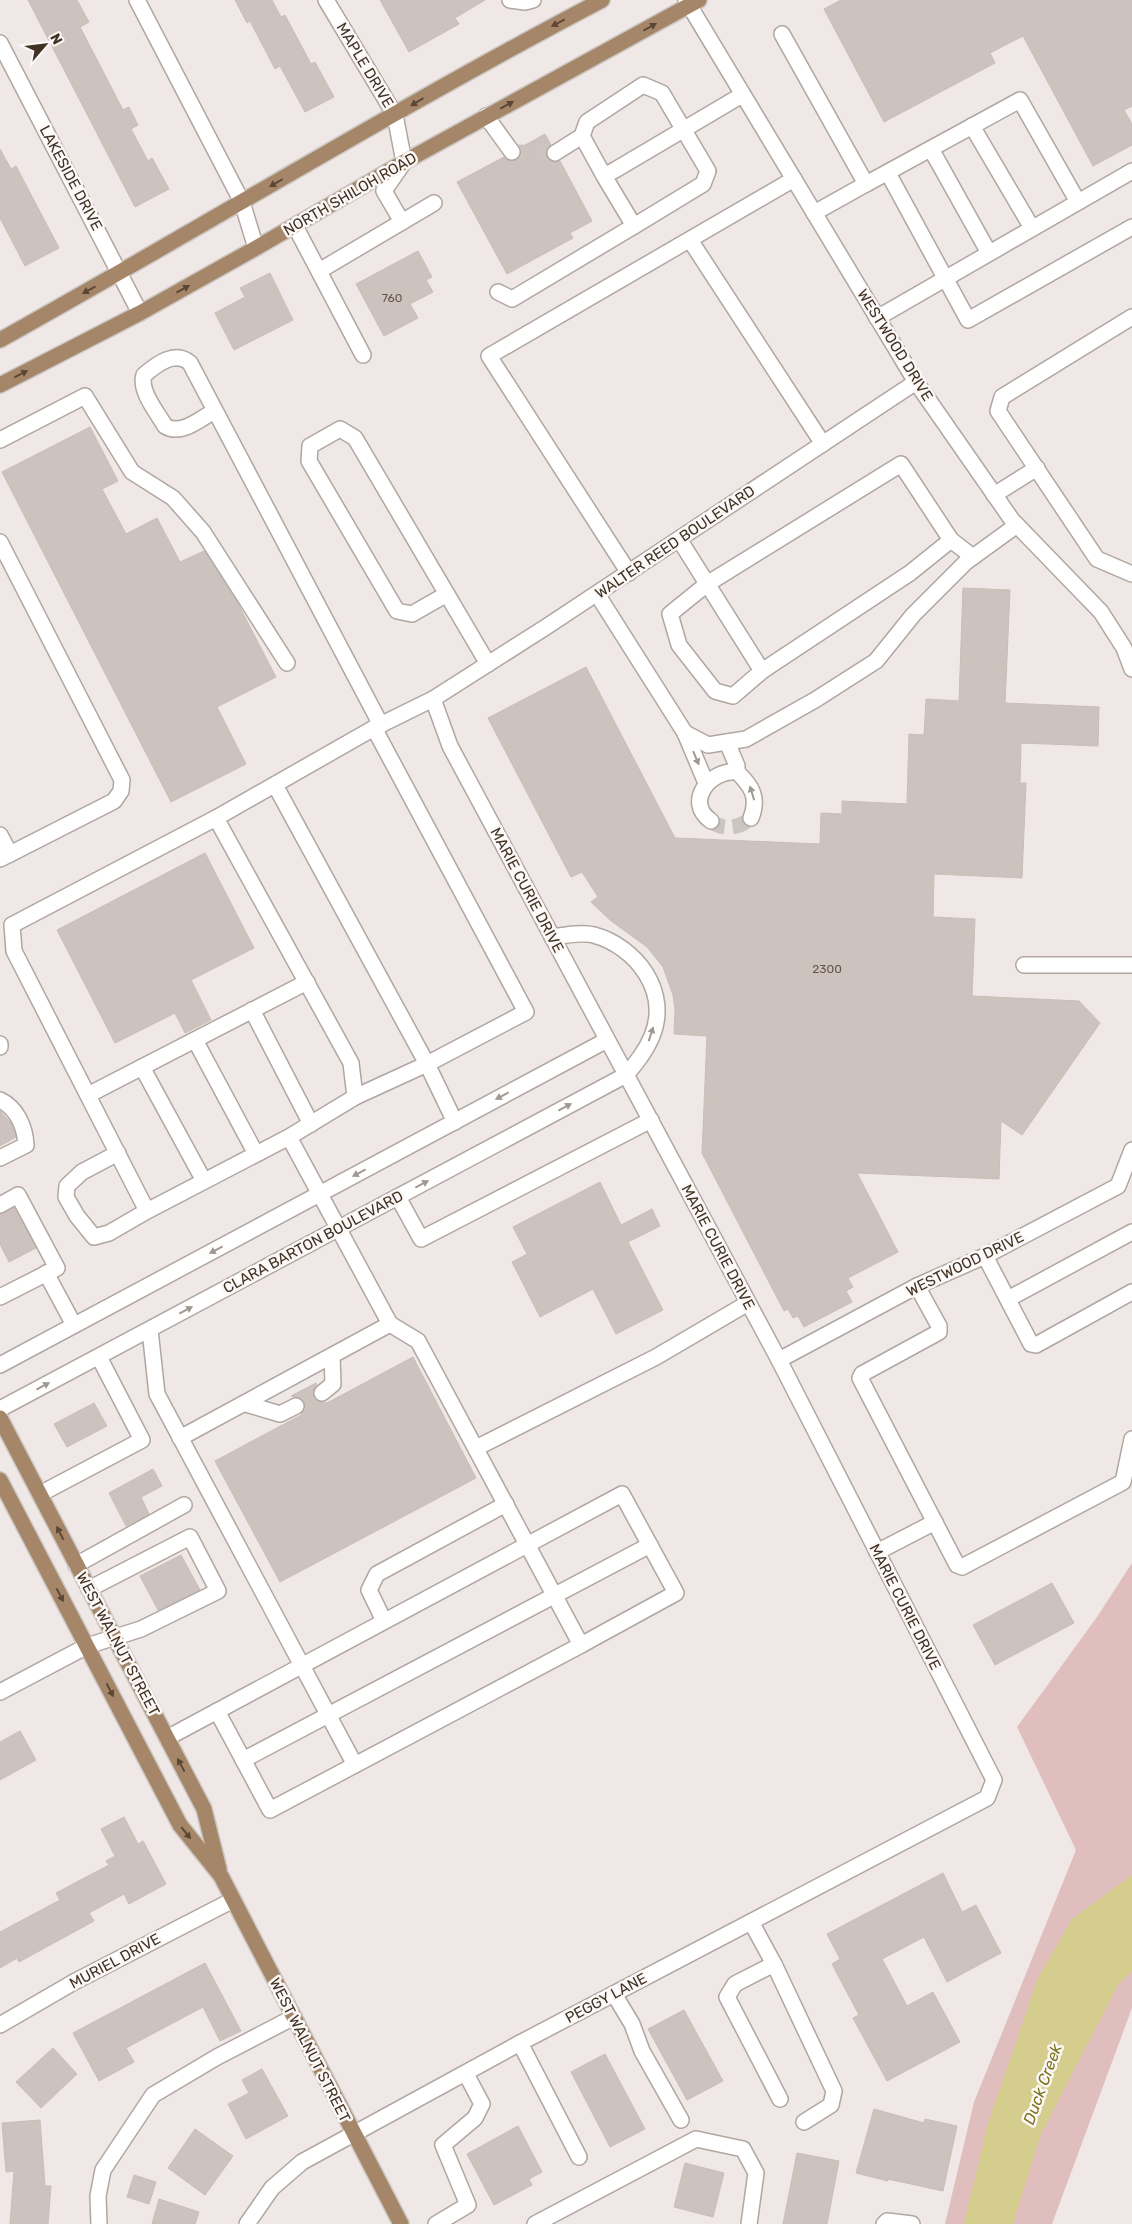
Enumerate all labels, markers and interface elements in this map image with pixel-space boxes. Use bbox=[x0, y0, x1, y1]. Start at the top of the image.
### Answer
street label: MAPLE DRIVE bbox=[333, 19, 397, 111]
one-way arrow bbox=[551, 19, 566, 27]
north arrow bbox=[20, 20, 70, 70]
one-way arrow bbox=[643, 22, 657, 31]
text: N bbox=[46, 31, 66, 48]
one-way arrow bbox=[410, 98, 423, 107]
one-way arrow bbox=[501, 100, 514, 109]
street label: LAKESIDE DRIVE bbox=[36, 122, 106, 234]
street label: NORTH SHILOH ROAD bbox=[280, 149, 420, 239]
one-way arrow bbox=[269, 178, 282, 187]
one-way arrow bbox=[175, 285, 190, 293]
one-way arrow bbox=[82, 286, 97, 294]
street label: WESTWOOD DRIVE bbox=[853, 286, 937, 404]
house number: 760 bbox=[382, 291, 402, 305]
one-way arrow bbox=[14, 370, 28, 378]
street label: WALTER REED BOULEVARD bbox=[592, 482, 758, 602]
one-way arrow bbox=[692, 751, 700, 765]
one-way arrow bbox=[748, 785, 756, 800]
street label: MARIE CURIE DRIVE bbox=[486, 824, 568, 956]
house number: 2300 bbox=[812, 962, 842, 976]
one-way arrow bbox=[648, 1026, 656, 1041]
one-way arrow bbox=[495, 1092, 510, 1100]
one-way arrow bbox=[558, 1103, 573, 1111]
one-way arrow bbox=[352, 1169, 366, 1177]
one-way arrow bbox=[415, 1180, 429, 1188]
street label: MARIE CURIE DRIVE bbox=[677, 1181, 759, 1313]
street label: CLARA BARTON BOULEVARD bbox=[220, 1187, 406, 1297]
street label: WESTWOOD DRIVE bbox=[903, 1228, 1027, 1300]
one-way arrow bbox=[209, 1246, 223, 1254]
one-way arrow bbox=[179, 1306, 194, 1314]
one-way arrow bbox=[36, 1382, 50, 1391]
one-way arrow bbox=[56, 1526, 64, 1541]
street label: MARIE CURIE DRIVE bbox=[865, 1541, 945, 1673]
street label: WEST WALNUT STREET bbox=[73, 1569, 164, 1719]
one-way arrow bbox=[56, 1588, 64, 1603]
one-way arrow bbox=[106, 1682, 114, 1697]
one-way arrow bbox=[177, 1757, 185, 1772]
one-way arrow bbox=[181, 1826, 192, 1839]
street label: MURIEL DRIVE bbox=[66, 1929, 164, 1993]
street label: PEGGY LANE bbox=[562, 1969, 650, 2027]
street label: WEST WALNUT STREET bbox=[266, 1975, 354, 2126]
water label: Duck Creek bbox=[1019, 2041, 1066, 2127]

